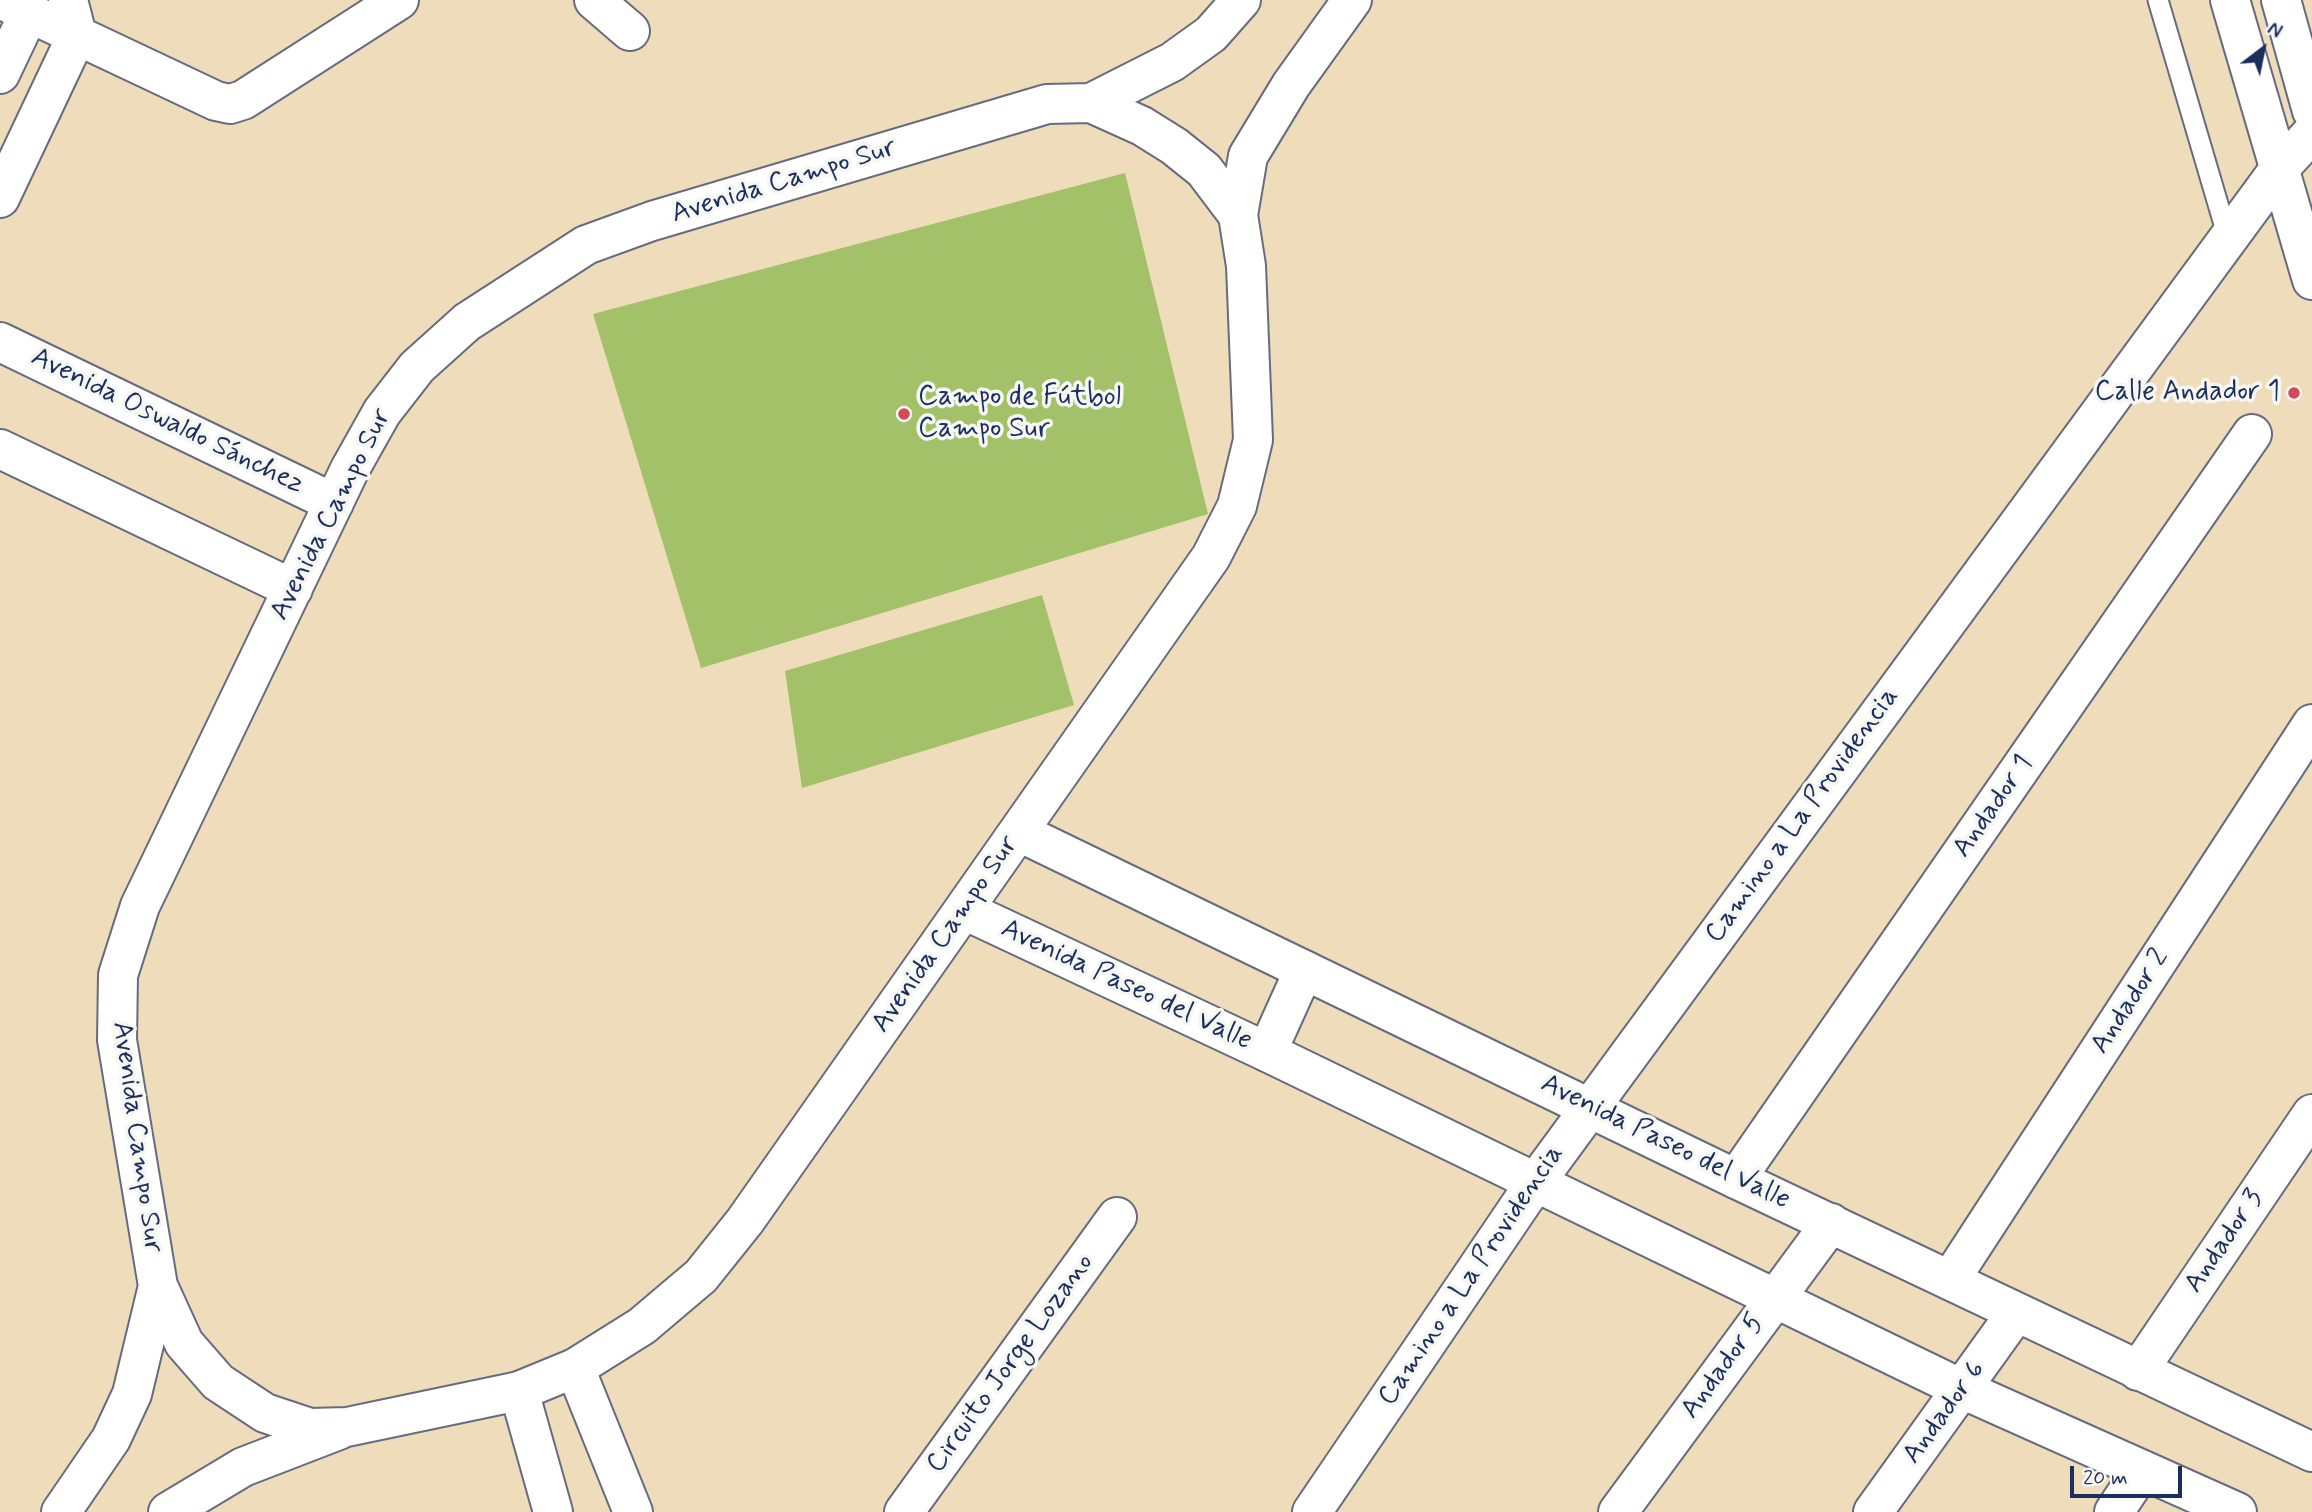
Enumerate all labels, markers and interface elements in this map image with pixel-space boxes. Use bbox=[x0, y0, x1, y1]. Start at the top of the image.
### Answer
north arrow bbox=[2228, 14, 2298, 84]
text: N bbox=[2262, 17, 2286, 45]
street label: Avenida Campo Sur bbox=[668, 132, 900, 232]
street label: Avenida Oswaldo Sánchez bbox=[25, 341, 309, 503]
place label: Calle Andador 1 bbox=[2095, 376, 2280, 410]
place label: Campo de Fútbol Campo Sur bbox=[918, 381, 1121, 447]
marker: Calle Andador 1 bbox=[2286, 385, 2302, 401]
street label: Avenida Campo Sur bbox=[264, 404, 400, 626]
marker: Campo de Fútbol Campo Sur bbox=[896, 406, 912, 422]
street label: Camino a La Providencia bbox=[1699, 682, 1907, 950]
street label: Andador 1 bbox=[1947, 749, 2041, 865]
street label: Avenida Campo Sur bbox=[865, 830, 1027, 1040]
street label: Avenida Paseo del Valle bbox=[995, 913, 1257, 1059]
street label: Andador 2 bbox=[2085, 943, 2177, 1061]
street label: Avenida Campo Sur bbox=[103, 1019, 169, 1255]
street label: Avenida Paseo del Valle bbox=[1535, 1068, 1795, 1218]
street label: Camino a La Providencia bbox=[1372, 1139, 1572, 1413]
street label: Andador 3 bbox=[2178, 1184, 2272, 1300]
street label: Circuito Jorge Lozano bbox=[920, 1248, 1102, 1480]
street label: Andador 5 bbox=[1675, 1308, 1773, 1426]
street label: Andador 6 bbox=[1896, 1355, 1994, 1471]
scale bar bbox=[2074, 1452, 2186, 1496]
text: 20 m bbox=[2083, 1464, 2128, 1492]

